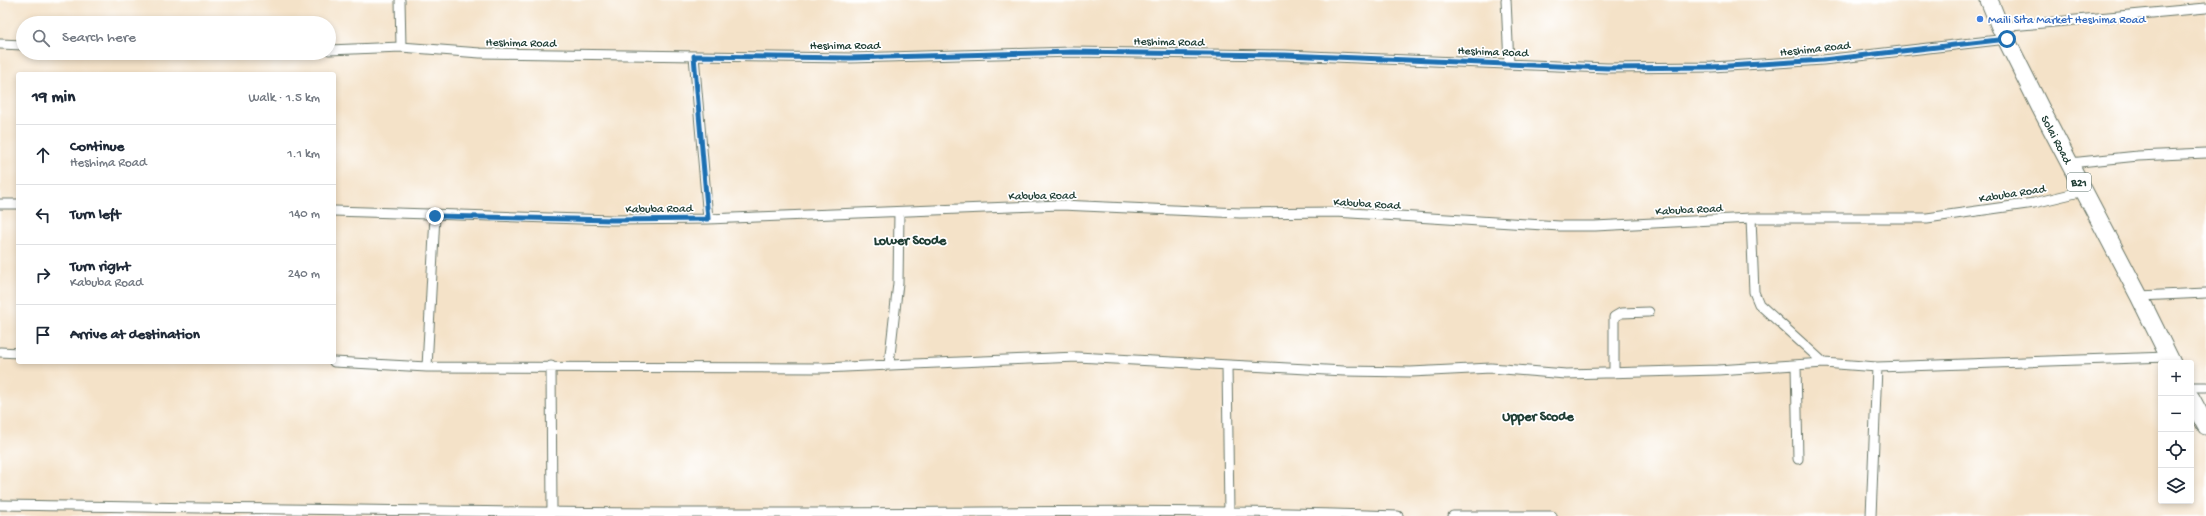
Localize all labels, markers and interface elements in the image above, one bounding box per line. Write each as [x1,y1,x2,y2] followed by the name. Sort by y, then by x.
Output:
[1975,14,1985,24] marker: Maili Sita Market Heshima Road
[1988,14,2146,28] place label: Maili Sita Market Heshima Road
[16,16,336,60] search box
[30,27,52,49] icon: search
[62,29,136,47] text: Search here
[1998,30,2016,48] route start
[1133,35,1205,51] street label: Heshima Road
[485,36,557,52] street label: Heshima Road
[1779,39,1852,61] street label: Heshima Road
[810,40,881,54] street label: Heshima Road
[1457,45,1529,61] street label: Heshima Road
[32,88,75,108] text: 19 min
[249,91,320,106] text: Walk · 1.5 km
[2037,114,2074,168] street label: Solai Road
[70,138,124,156] text: Continue
[32,144,54,166] icon: ahead
[287,147,320,162] text: 1.1 km
[70,156,147,171] text: Heshima Road
[2067,173,2091,191] road number: B21
[1978,183,2048,207] street label: Kabuba Road
[1008,189,1077,205] street label: Kabuba Road
[1333,196,1402,214] street label: Kabuba Road
[625,202,694,218] street label: Kabuba Road
[1655,202,1724,220] street label: Kabuba Road
[32,204,54,226] icon: left
[70,206,121,224] text: Turn left
[289,207,320,222] text: 140 m
[426,207,444,225] route end
[874,233,947,250] district label: Lower Scode
[70,258,130,276] text: Turn right
[32,264,54,286] icon: right
[288,267,320,282] text: 240 m
[70,276,143,291] text: Kabuba Road
[32,324,54,346] icon: arrive
[70,326,200,344] text: Arrive at destination
[2158,360,2194,504] map controls
[2158,360,2194,396] button: +
[2158,396,2194,432] button: −
[1502,409,1574,426] district label: Upper Scode
[2158,432,2194,468] button: locate
[2158,468,2194,504] button: layers

